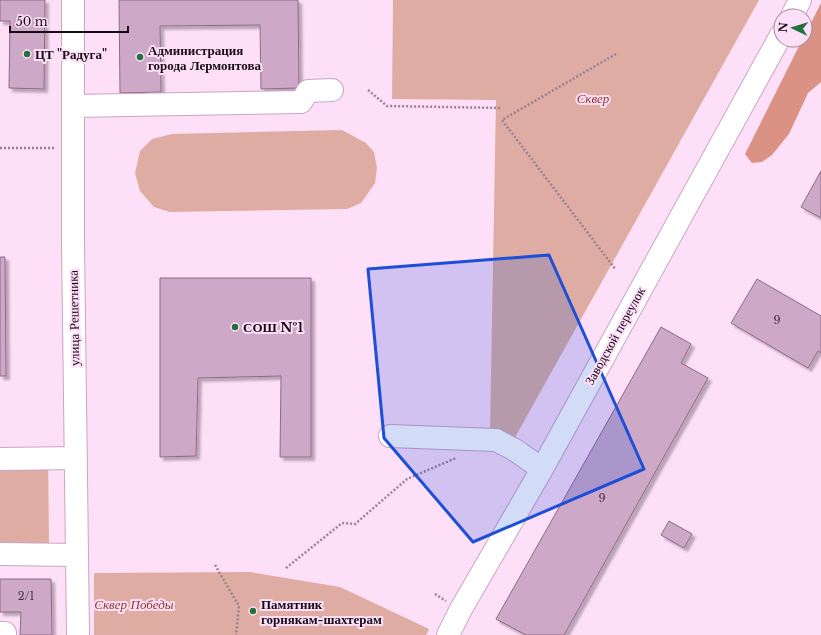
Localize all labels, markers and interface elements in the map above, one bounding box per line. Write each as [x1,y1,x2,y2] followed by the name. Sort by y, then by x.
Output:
[10,8,128,34] scale bar
[773,8,813,48] north arrow
[16,14,48,29] text: 50 m
[776,21,790,33] text: N
[148,42,261,74] place label: Администрация города Лермонтова
[35,46,107,63] place label: ЦТ "Радуга"
[22,49,32,59] marker: ЦТ "Радуга"
[135,52,145,62] marker: Администрация города Лермонтова
[577,90,610,107] park label: Сквер
[65,270,83,366] street label: улица Решетника
[581,283,649,388] street label: Заводской переулок
[773,313,781,327] house number: 9
[243,319,303,336] place label: СОШ №1
[230,322,240,332] marker: СОШ №1
[598,491,606,505] house number: 9
[18,589,34,603] house number: 2/1
[94,596,174,613] park label: Сквер Победы
[261,596,382,628] place label: Памятник горнякам-шахтерам
[248,606,258,616] marker: Памятник горнякам-шахтерам

